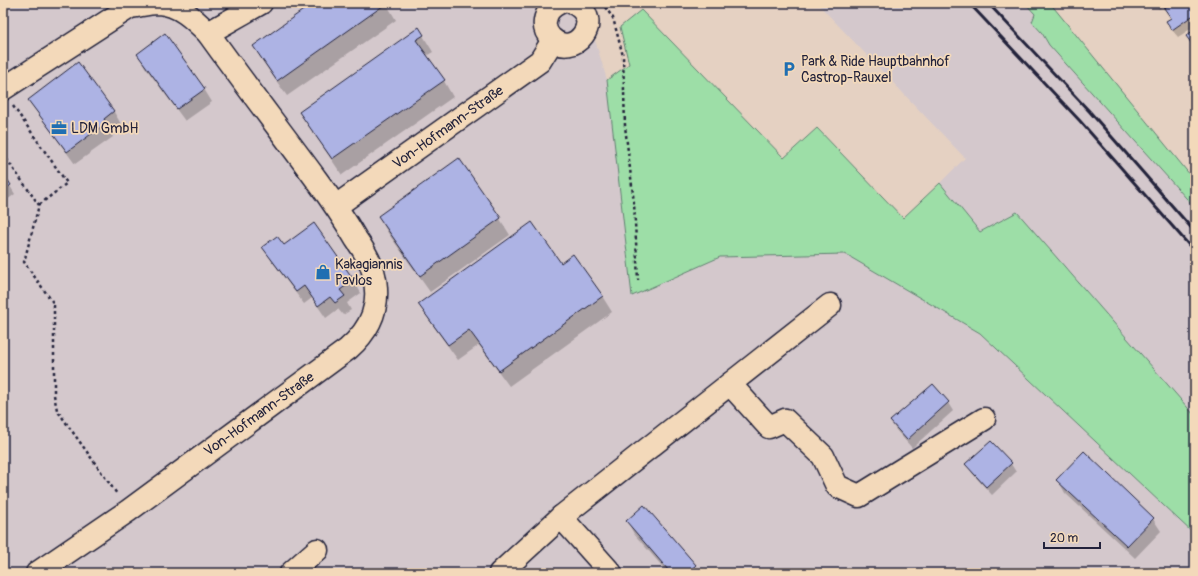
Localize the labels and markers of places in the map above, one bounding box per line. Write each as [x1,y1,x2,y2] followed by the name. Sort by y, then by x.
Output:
[801,53,950,86] place label: Park & Ride Hauptbahnhof Castrop-Rauxel
[780,60,798,78] parking icon: Park & Ride Hauptbahnhof Castrop-Rauxel
[50,119,68,137] office icon: LDM GmbH
[71,120,138,137] place label: LDM GmbH
[335,256,403,289] place label: Kakagiannis Pavlos
[314,263,332,281] shop icon: Kakagiannis Pavlos

